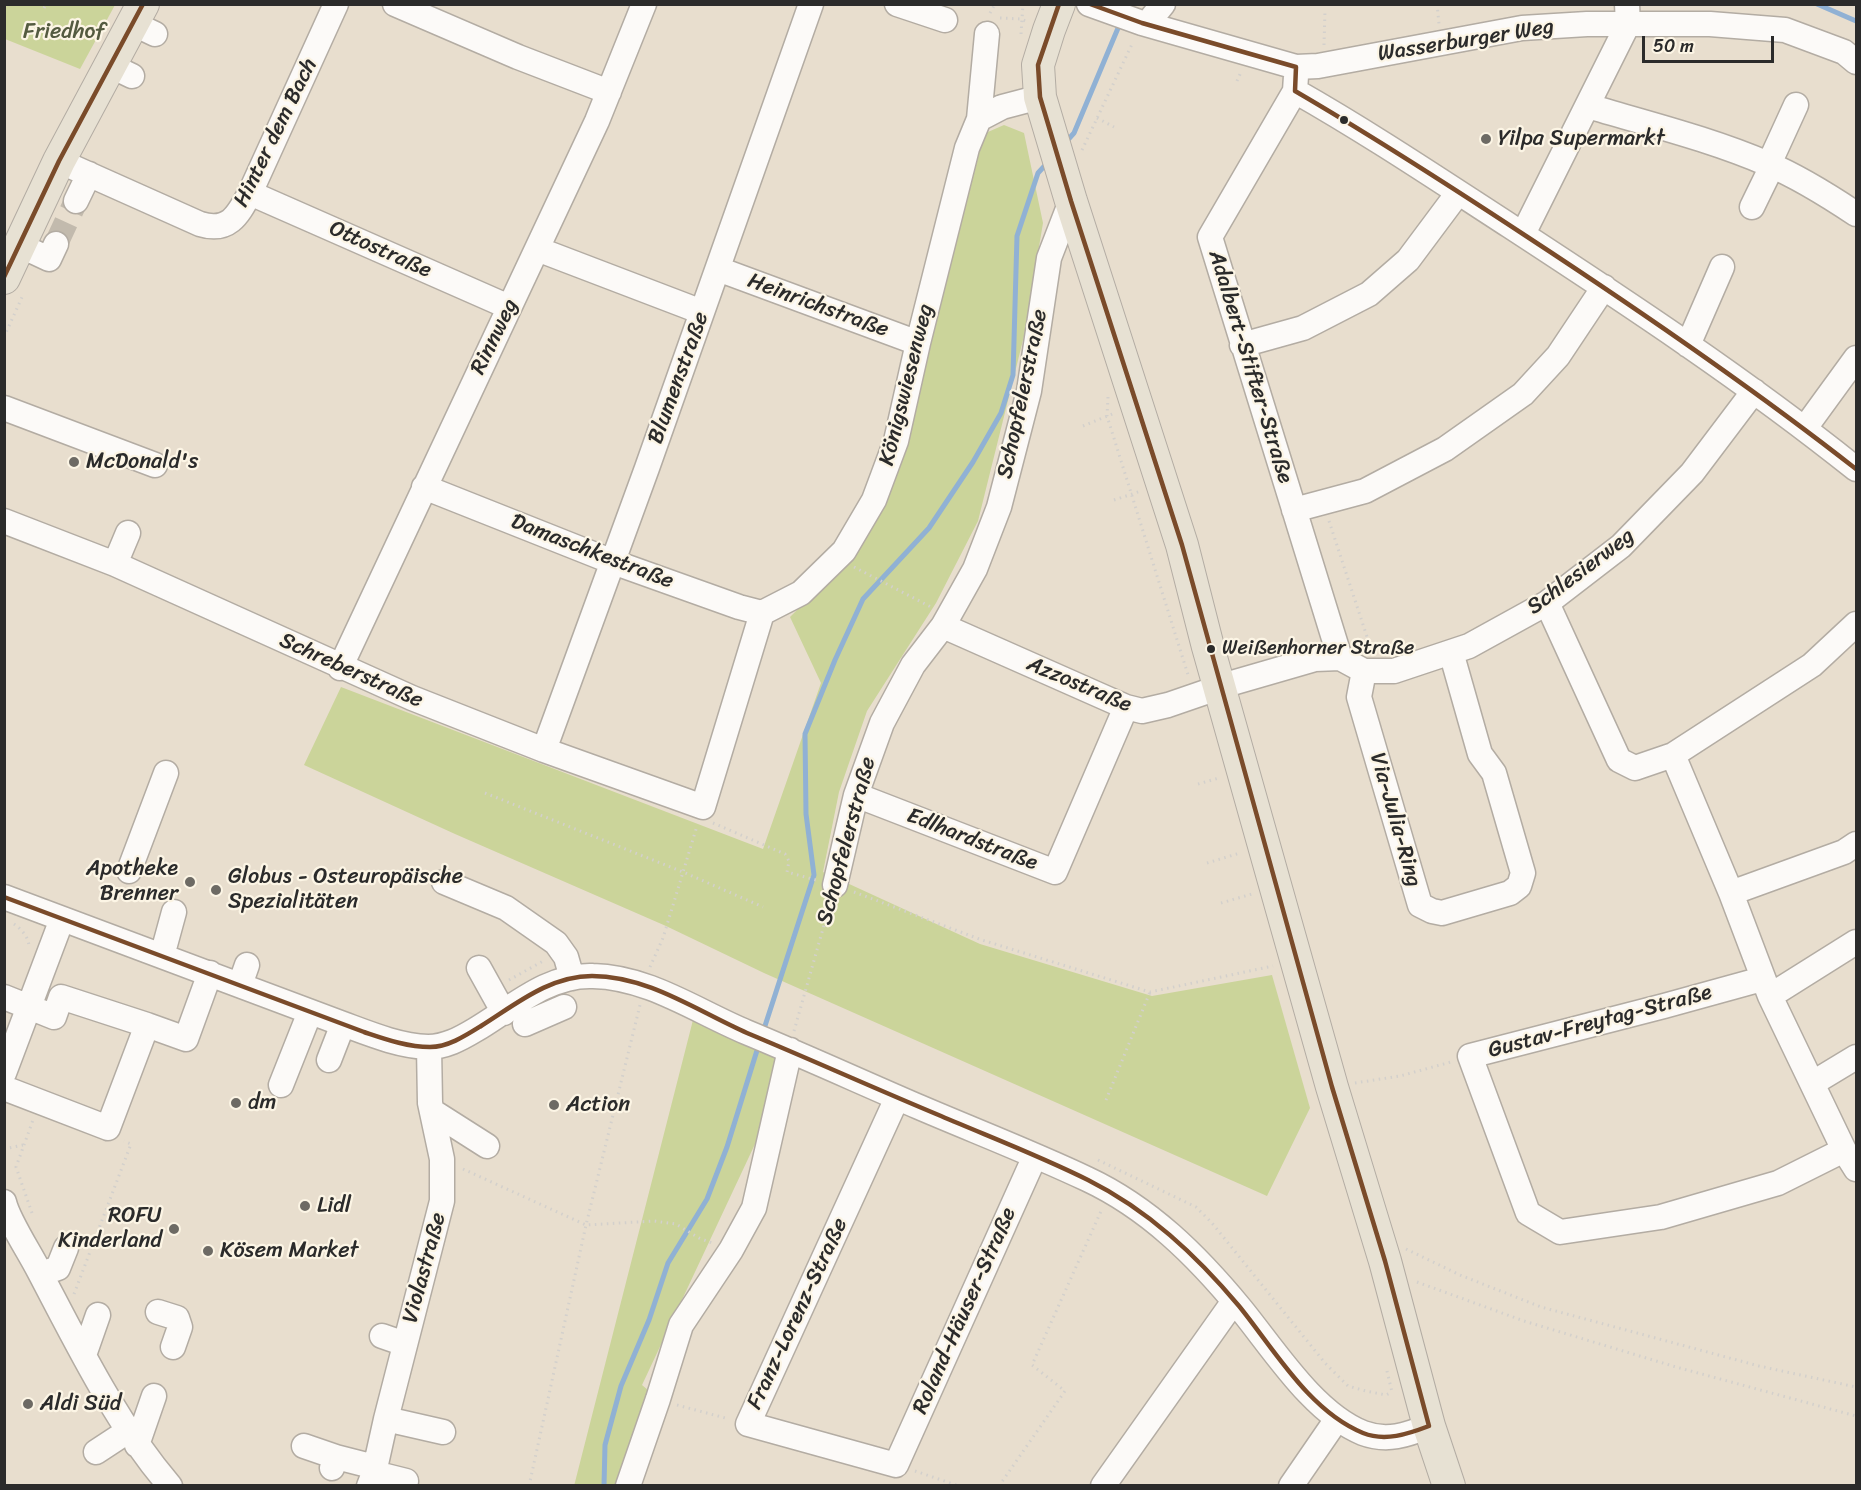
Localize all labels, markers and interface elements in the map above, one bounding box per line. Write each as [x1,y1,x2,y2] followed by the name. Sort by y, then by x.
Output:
[1376,14,1556,68] street label: Wasserburger Weg
[23,19,105,45] park label: Friedhof
[1645,24,1777,62] scale bar
[1653,30,1694,62] text: 50 m
[229,54,323,212] street label: Hinter dem Bach
[1338,114,1350,126] unlabelled marker
[1498,126,1665,152] place label: Yilpa Supermarkt
[1479,132,1493,146] marker: Yilpa Supermarkt
[325,216,435,284] street label: Ottostraße
[1202,247,1298,487] street label: Adalbert-Stifter-Straße
[744,268,892,344] street label: Heinrichstraße
[465,295,525,379] street label: Rinnweg
[874,302,940,468] street label: Königswiesenweg
[992,307,1054,481] street label: Schopfelerstraße
[643,308,715,448] street label: Blumenstraße
[86,449,198,475] place label: McDonald's
[67,455,81,469] marker: McDonald's
[507,509,677,595] street label: Damaschkestraße
[1522,523,1640,621] street label: Schlesierweg
[275,628,427,714] street label: Schreberstraße
[1222,637,1414,661] place label: Weißenhorner Straße
[1205,643,1217,655] marker: Weißenhorner Straße
[1023,651,1135,719] street label: Azzostraße
[1363,750,1427,890] street label: Via-Julia-Ring
[812,754,882,928] street label: Schopfelerstraße
[903,803,1041,877] street label: Edlhardstraße
[86,856,178,908] place label: Apotheke Brenner
[228,864,463,915] place label: Globus - Osteuropäische Spezialitäten
[183,875,197,889] marker: Apotheke Brenner
[209,883,223,897] marker: Globus - Osteuropäische Spezialitäten
[1485,979,1715,1065] street label: Gustav-Freytag-Straße
[248,1090,276,1116] place label: dm
[566,1092,630,1118] place label: Action
[229,1096,243,1110] marker: dm
[547,1098,561,1112] marker: Action
[317,1193,351,1219] place label: Lidl
[298,1199,312,1213] marker: Lidl
[58,1203,162,1254] place label: ROFU Kinderland
[908,1204,1022,1418] street label: Roland-Häuser-Straße
[398,1210,452,1326] street label: Violastraße
[742,1214,854,1414] street label: Franz-Lorenz-Straße
[167,1222,181,1236] marker: ROFU Kinderland
[220,1238,358,1264] place label: Kösem Market
[201,1244,215,1258] marker: Kösem Market
[40,1391,121,1417] place label: Aldi Süd
[21,1397,35,1411] marker: Aldi Süd

